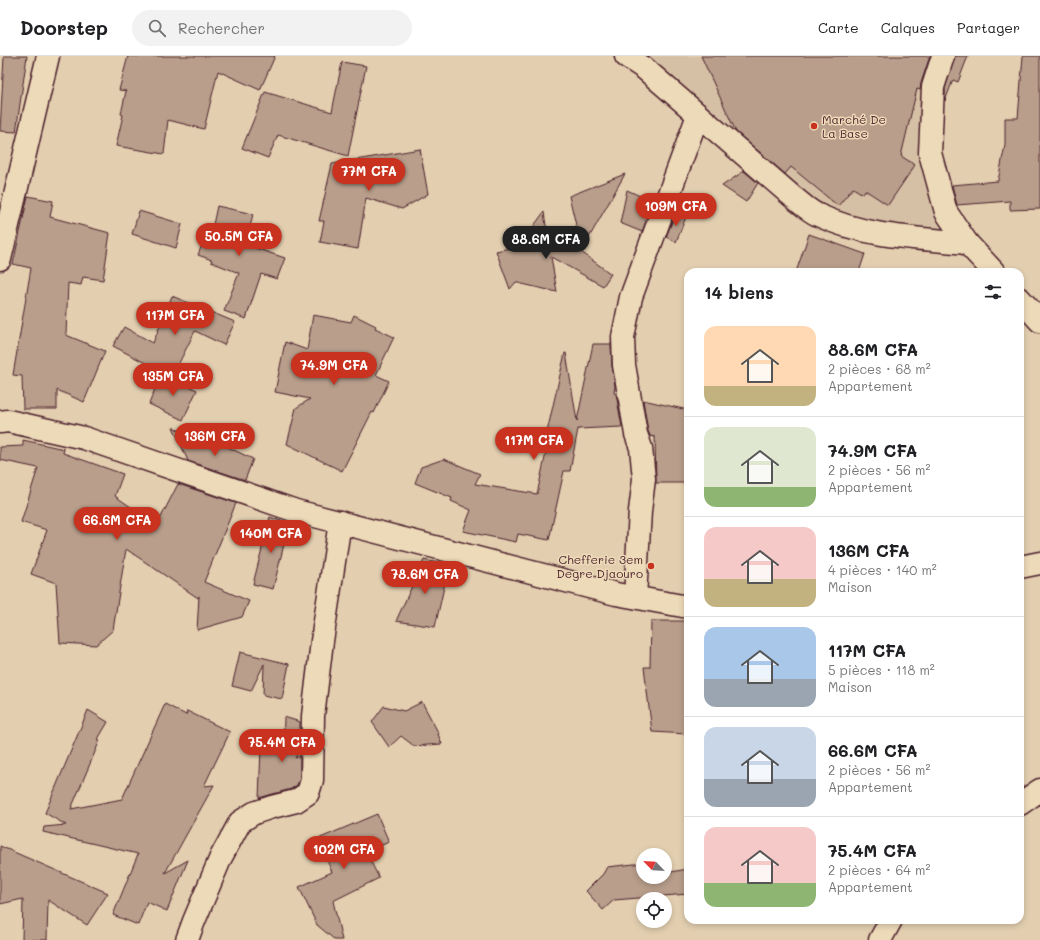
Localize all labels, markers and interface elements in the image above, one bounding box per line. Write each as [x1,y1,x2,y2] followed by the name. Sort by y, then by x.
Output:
[132,10,412,46] search box
[20,15,108,40] text: Doorstep
[146,17,168,39] icon: search
[178,18,265,38] text: Rechercher
[818,18,859,37] text: Carte
[881,18,935,37] text: Calques
[957,18,1020,37] text: Partager
[822,111,886,141] place label: Marché De La Base
[809,121,819,131] marker: Marché De La Base
[332,158,406,192] pin: 77M CFA
[341,162,397,179] text: 77M CFA
[635,193,717,227] pin: 109M CFA
[645,197,707,214] text: 109M CFA
[193,223,285,257] pin: 50.5M CFA
[500,226,592,260] pin: 88.6M CFA
[205,227,273,244] text: 50.5M CFA
[512,230,580,247] text: 88.6M CFA
[704,281,773,303] text: 14 biens
[982,281,1004,303] icon: filters
[134,302,216,336] pin: 117M CFA
[145,306,205,323] text: 117M CFA
[828,338,918,360] text: 88.6M CFA
[736,342,784,390] icon: home
[288,352,380,386] pin: 74.9M CFA
[300,356,368,373] text: 74.9M CFA
[828,360,931,377] text: 2 pièces · 68 m²
[132,363,214,397] pin: 135M CFA
[142,367,204,384] text: 135M CFA
[828,377,913,394] text: Appartement
[174,423,256,457] pin: 136M CFA
[184,427,246,444] text: 136M CFA
[493,427,575,461] pin: 117M CFA
[504,431,564,448] text: 117M CFA
[828,439,917,461] text: 74.9M CFA
[736,443,784,491] icon: home
[828,461,930,478] text: 2 pièces · 56 m²
[828,478,913,495] text: Appartement
[71,507,163,541] pin: 66.6M CFA
[83,511,151,528] text: 66.6M CFA
[230,520,312,554] pin: 140M CFA
[239,524,303,541] text: 140M CFA
[828,539,910,561] text: 136M CFA
[736,543,784,591] icon: home
[557,551,643,581] place label: Chefferie 3em Degre Djaouro
[379,561,471,595] pin: 78.6M CFA
[646,561,656,571] marker: Chefferie 3em Degre Djaouro
[828,561,937,578] text: 4 pièces · 140 m²
[391,565,459,582] text: 78.6M CFA
[828,578,872,595] text: Maison
[828,639,906,661] text: 117M CFA
[736,643,784,691] icon: home
[828,661,935,678] text: 5 pièces · 118 m²
[828,678,872,695] text: Maison
[236,729,328,763] pin: 75.4M CFA
[248,733,316,750] text: 75.4M CFA
[828,739,918,761] text: 66.6M CFA
[736,743,784,791] icon: home
[828,761,930,778] text: 2 pièces · 56 m²
[828,778,913,795] text: Appartement
[303,836,385,870] pin: 102M CFA
[828,839,917,861] text: 75.4M CFA
[313,840,375,857] text: 102M CFA
[736,843,784,891] icon: home
[636,848,672,884] north arrow
[636,848,672,928] map controls
[828,861,930,878] text: 2 pièces · 64 m²
[828,878,913,895] text: Appartement
[636,892,672,928] button: locate

